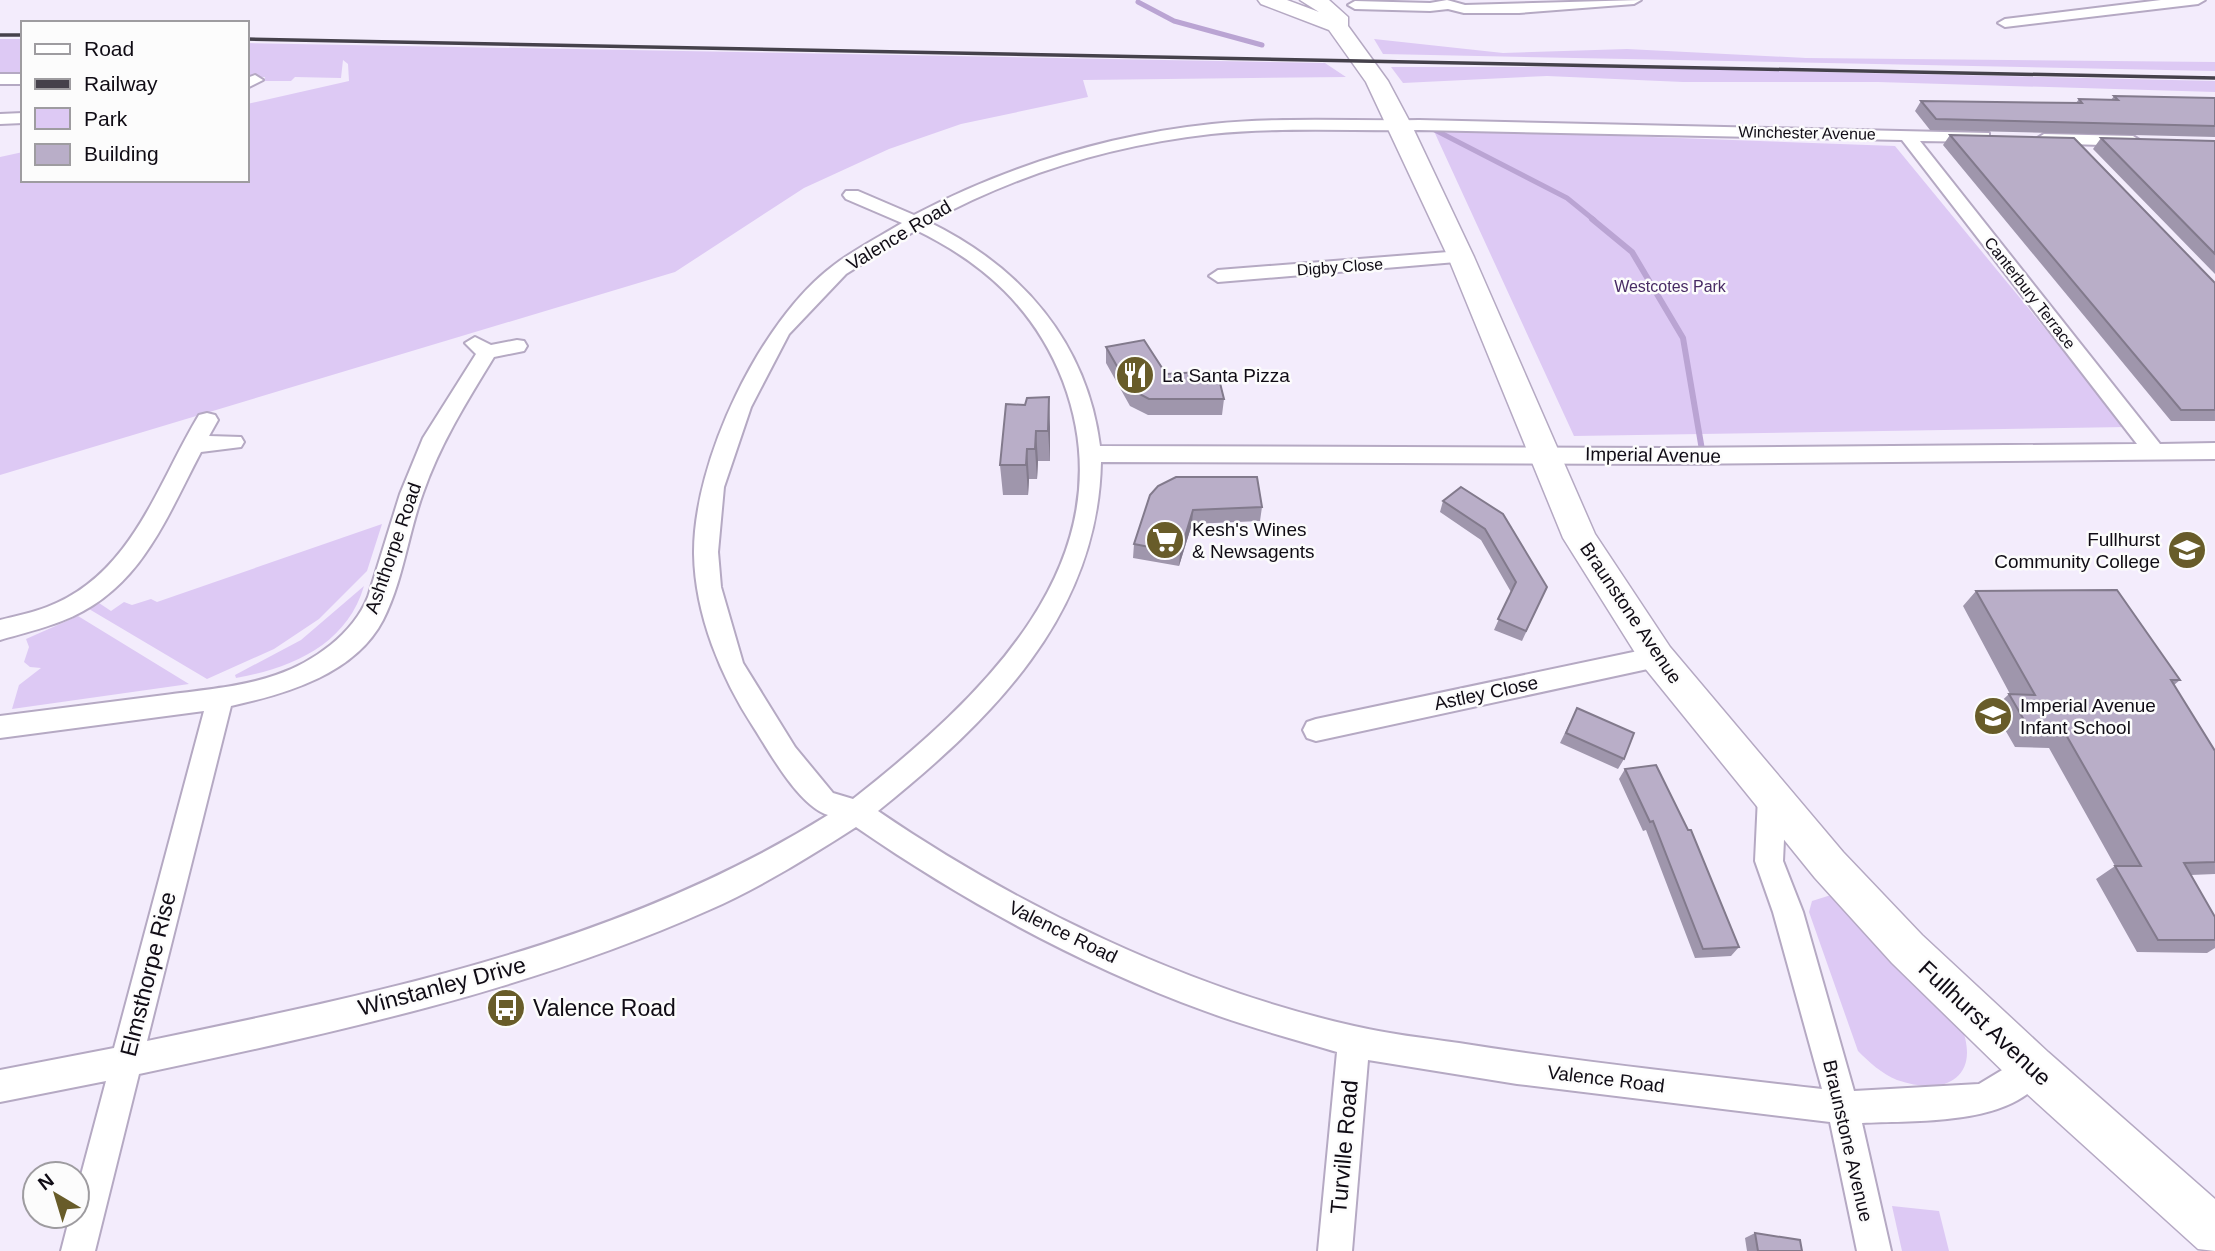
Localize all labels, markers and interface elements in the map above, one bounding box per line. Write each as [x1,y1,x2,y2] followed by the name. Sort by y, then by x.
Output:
[21,21,248,182] legend
[84,37,134,60] text: Road
[84,72,158,95] text: Railway
[84,107,128,130] text: Park
[1738,123,1876,143] street label: Winchester Avenue
[84,142,159,165] text: Building
[843,196,955,274] street label: Valence Road
[1981,234,2079,352] street label: Canterbury Terrace
[1296,256,1384,278] street label: Digby Close
[1614,278,1727,295] park label: Westcotes Park
[1114,354,1156,396] restaurant icon: La Santa Pizza
[1162,365,1290,386] place label: La Santa Pizza
[1585,443,1721,467] street label: Imperial Avenue
[361,480,425,616] street label: Ashthorpe Road
[1144,519,1186,561] supermarket icon: Kesh's Wines & Newsagents
[1192,519,1315,562] place label: Kesh's Wines & Newsagents
[1994,529,2161,572] place label: Fullhurst Community College
[2166,529,2208,571] school or university icon: Fullhurst Community College
[1576,539,1686,687] street label: Braunstone Avenue
[1432,672,1540,714] street label: Astley Close
[1972,695,2014,737] school or university icon: Imperial Avenue Infant School
[2020,695,2156,738] place label: Imperial Avenue Infant School
[115,889,181,1059] street label: Elmsthorpe Rise
[1005,897,1121,967] street label: Valence Road
[355,951,529,1021] street label: Winstanley Drive
[1914,955,2056,1091] street label: Fullhurst Avenue
[485,987,527,1029] bus stop icon: Valence Road
[533,995,676,1021] place label: Valence Road
[1819,1058,1877,1224] street label: Braunstone Avenue
[1546,1061,1666,1097] street label: Valence Road
[1325,1079,1363,1215] street label: Turville Road
[21,1160,91,1230] north arrow
[34,1169,58,1194] text: N

